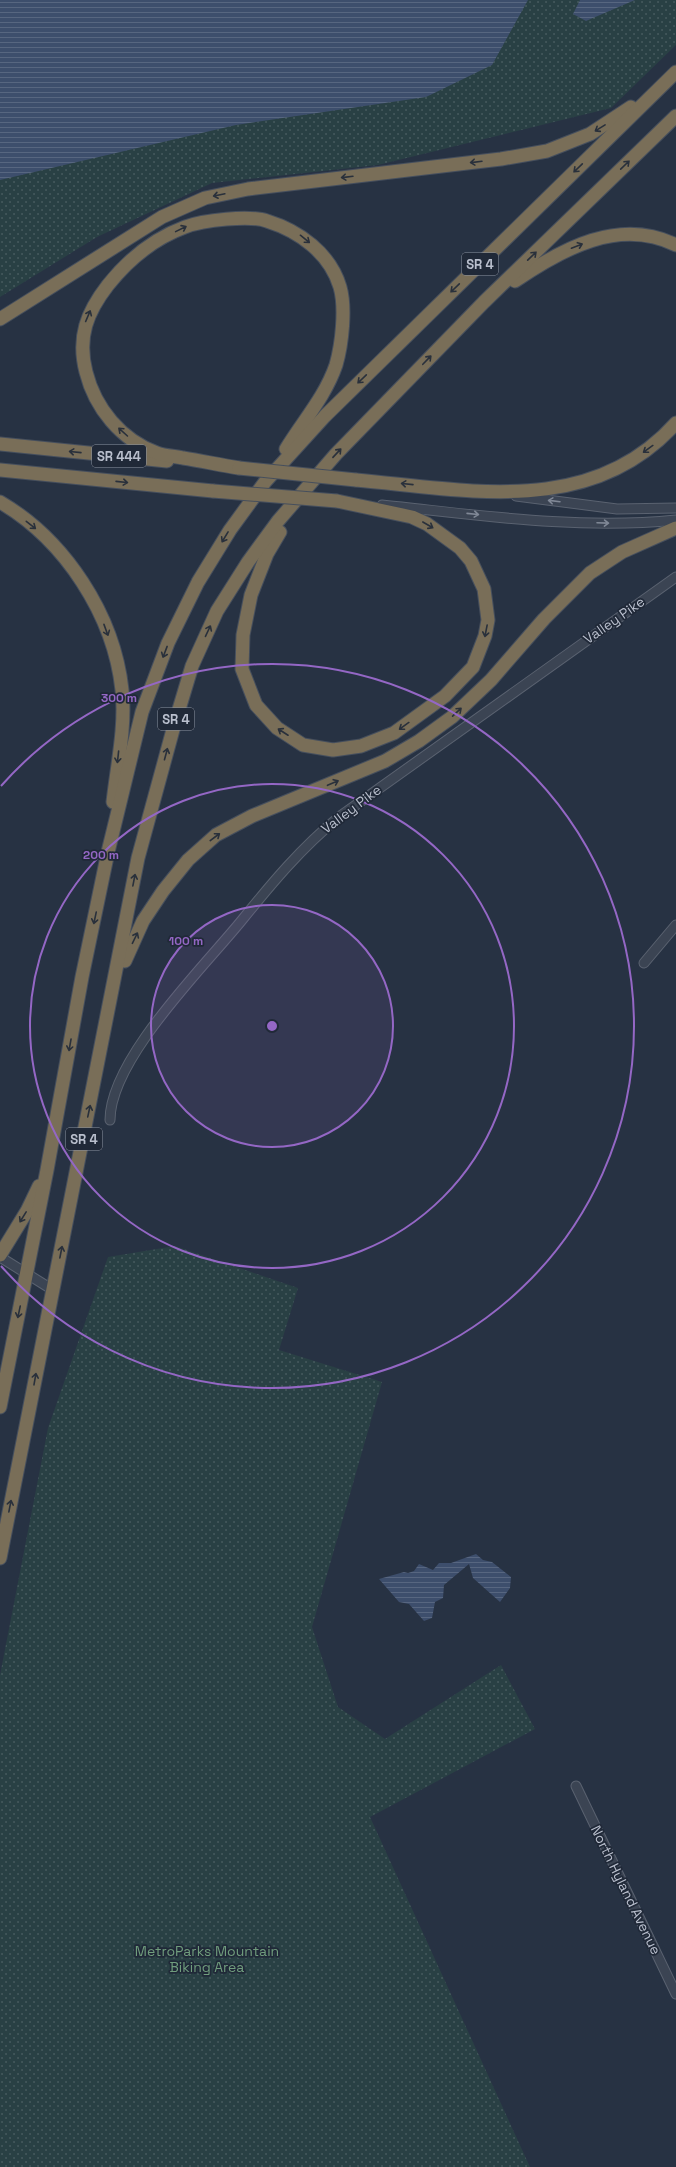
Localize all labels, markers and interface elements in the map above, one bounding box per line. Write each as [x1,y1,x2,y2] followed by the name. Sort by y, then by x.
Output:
[595,123,606,132] one-way arrow
[470,158,483,166] one-way arrow
[620,160,630,170] one-way arrow
[573,163,583,173] one-way arrow
[341,173,354,181] one-way arrow
[213,192,226,200] one-way arrow
[175,225,187,232] one-way arrow
[299,235,310,244] one-way arrow
[570,241,582,249] one-way arrow
[527,251,537,261] one-way arrow
[462,253,498,275] road number: SR 4
[450,283,460,293] one-way arrow
[85,311,93,323] one-way arrow
[423,355,432,365] one-way arrow
[357,374,367,384] one-way arrow
[118,428,128,437] one-way arrow
[92,445,146,467] road number: SR 444
[642,445,653,453] one-way arrow
[68,448,81,455] one-way arrow
[332,449,341,459] one-way arrow
[115,478,128,486] one-way arrow
[401,481,414,488] one-way arrow
[547,497,560,505] one-way arrow
[466,511,479,518] one-way arrow
[596,519,609,527] one-way arrow
[26,521,37,530] one-way arrow
[422,521,434,529] one-way arrow
[221,531,229,542] one-way arrow
[580,592,648,648] street label: Valley Pike
[103,623,110,636] one-way arrow
[481,624,489,637] one-way arrow
[205,625,212,637] one-way arrow
[160,646,168,658] one-way arrow
[101,690,137,706] text: 300 m
[158,708,194,730] road number: SR 4
[452,708,462,717] one-way arrow
[398,722,409,730] one-way arrow
[278,728,289,736] one-way arrow
[163,747,170,760] one-way arrow
[114,750,122,763] one-way arrow
[326,778,338,786] one-way arrow
[317,780,385,838] street label: Valley Pike
[209,833,220,841] one-way arrow
[83,847,119,863] text: 200 m
[131,874,139,887] one-way arrow
[90,911,98,924] one-way arrow
[132,932,139,944] one-way arrow
[169,933,203,949] text: 100 m
[265,1019,279,1033] centre of rings
[66,1038,74,1051] one-way arrow
[86,1105,94,1118] one-way arrow
[66,1128,102,1150] road number: SR 4
[19,1211,27,1223] one-way arrow
[57,1246,65,1259] one-way arrow
[14,1305,22,1318] one-way arrow
[31,1373,39,1386] one-way arrow
[6,1500,14,1513] one-way arrow
[587,1822,665,1958] street label: North Hyland Avenue
[135,1942,279,1976] park label: MetroParks Mountain Biking Area

